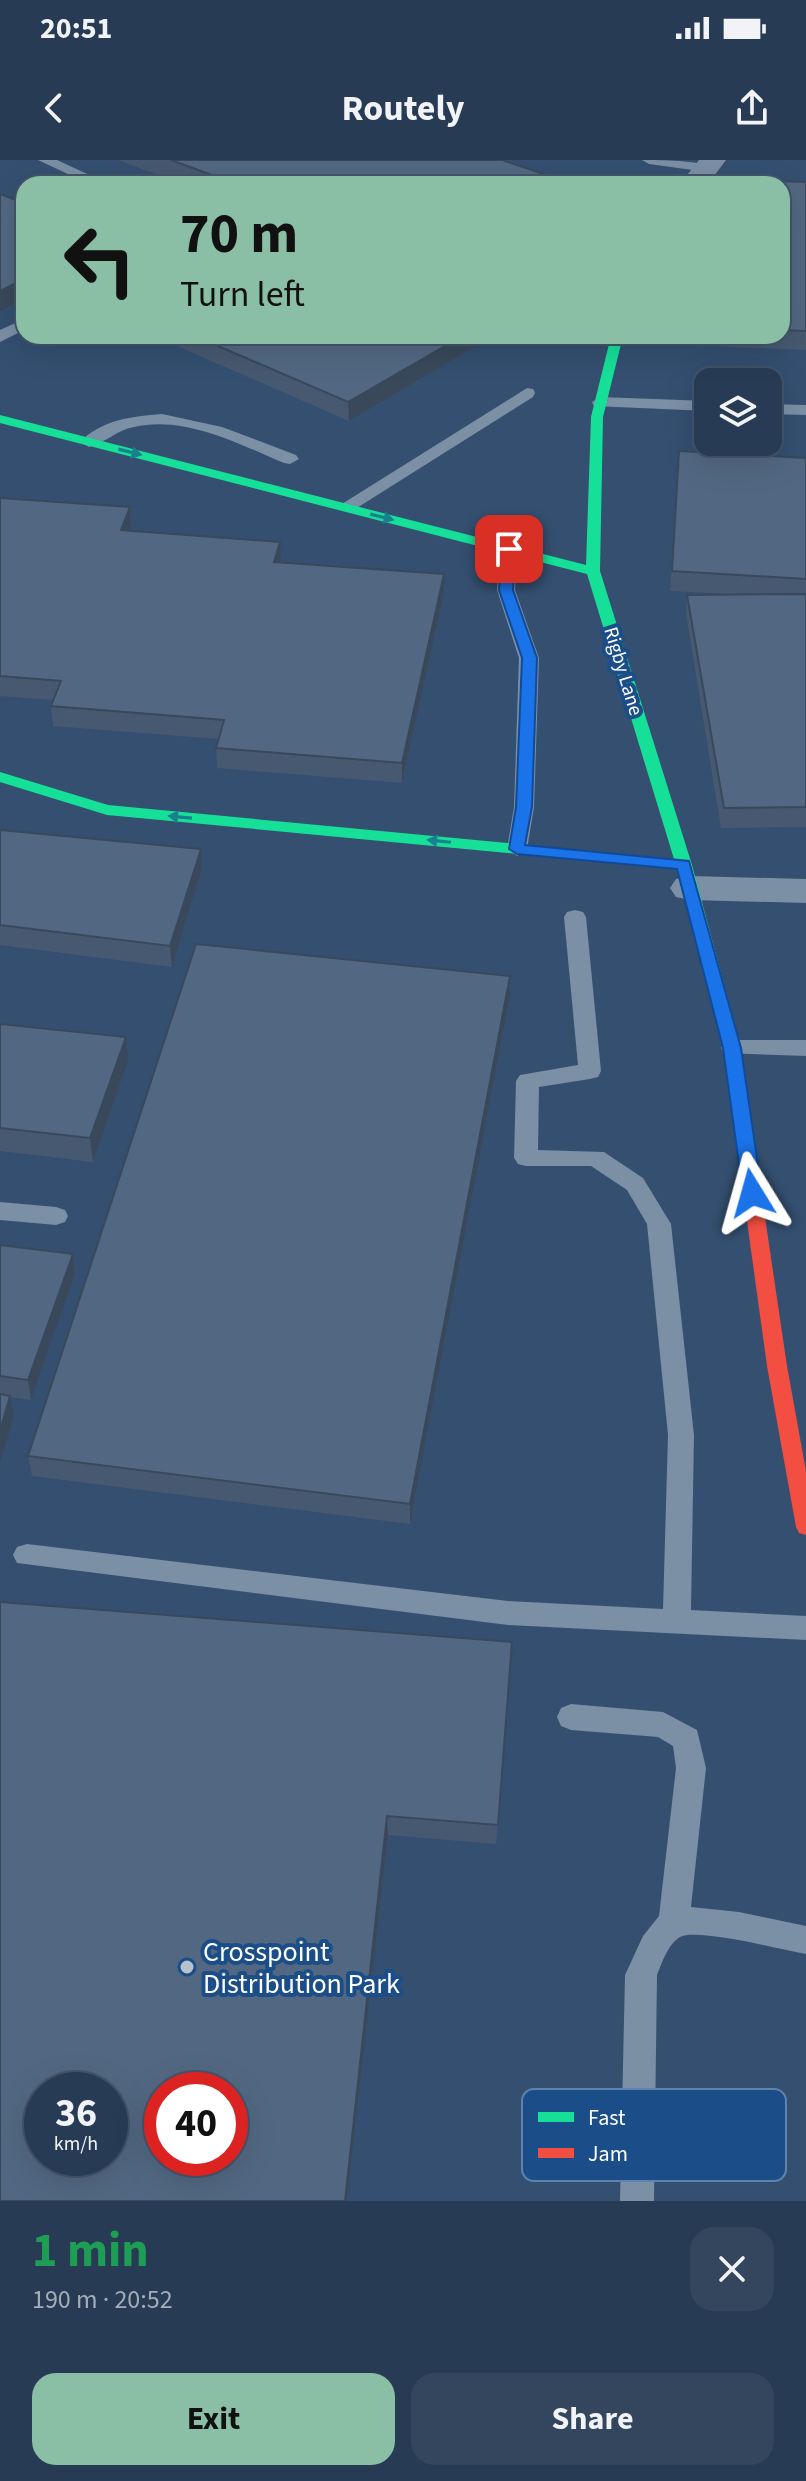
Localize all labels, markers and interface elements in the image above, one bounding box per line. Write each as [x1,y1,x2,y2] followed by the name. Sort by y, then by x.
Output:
[40,7,112,50] text: 20:51
[342,83,464,134] text: Routely
[32,86,76,130] icon: back
[730,86,774,130] icon: share
[180,195,298,274] text: 70 m
[48,208,152,312] icon: left
[180,269,305,320] text: Turn left
[694,368,782,456] map controls
[694,368,782,456] button: layers
[117,447,142,459] one-way arrow
[369,511,394,523] one-way arrow
[475,515,543,583] pin
[487,527,531,571] icon: arrive
[596,624,650,719] street label: Rigby Lane
[167,810,192,823] one-way arrow
[426,835,451,848] one-way arrow
[710,1151,794,1235] position arrow
[203,1932,400,2004] place label: Crosspoint Distribution Park
[178,1958,196,1976] marker: Crosspoint Distribution Park
[144,2072,248,2176] speed limit sign: 40
[55,2085,97,2142] text: 36
[522,2089,786,2181] legend
[588,2102,626,2134] text: Fast
[54,2130,98,2158] text: km/h
[588,2138,628,2170] text: Jam
[32,2217,149,2285] text: 1 min
[690,2227,774,2311] button: close
[32,2281,173,2318] text: 190 m · 20:52
[32,2373,395,2465] button: Exit
[411,2373,774,2465] button: Share

